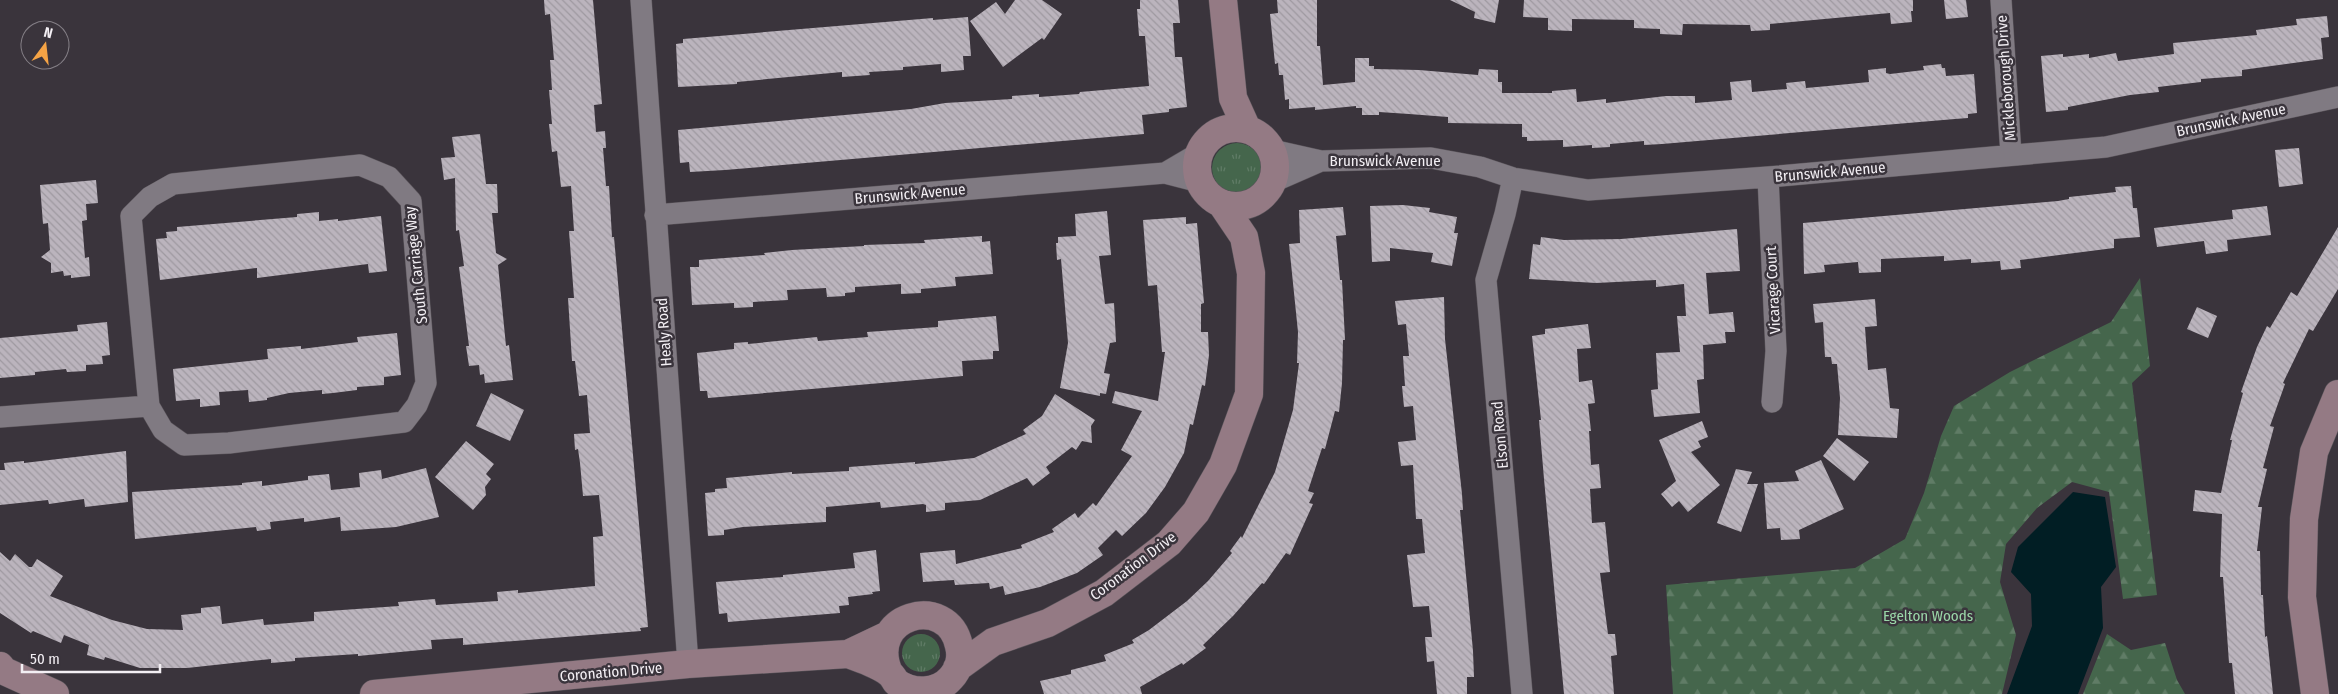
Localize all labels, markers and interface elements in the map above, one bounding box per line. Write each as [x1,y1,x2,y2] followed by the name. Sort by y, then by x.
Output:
[1993,15,2019,141] street label: Mickleborough Drive
[20,20,70,70] north arrow
[42,24,54,42] text: N
[2175,100,2287,140] street label: Brunswick Avenue
[1329,152,1441,170] street label: Brunswick Avenue
[1774,158,1886,186] street label: Brunswick Avenue
[854,180,966,208] street label: Brunswick Avenue
[401,205,431,325] street label: South Carriage Way
[1762,246,1784,334] street label: Vicarage Court
[653,297,675,367] street label: Healy Road
[1488,400,1512,470] street label: Elson Road
[1086,528,1180,604] street label: Coronation Drive
[1883,607,1973,625] park label: Egelton Woods
[22,642,160,674] scale bar
[30,650,60,668] text: 50 m
[559,659,663,685] street label: Coronation Drive

